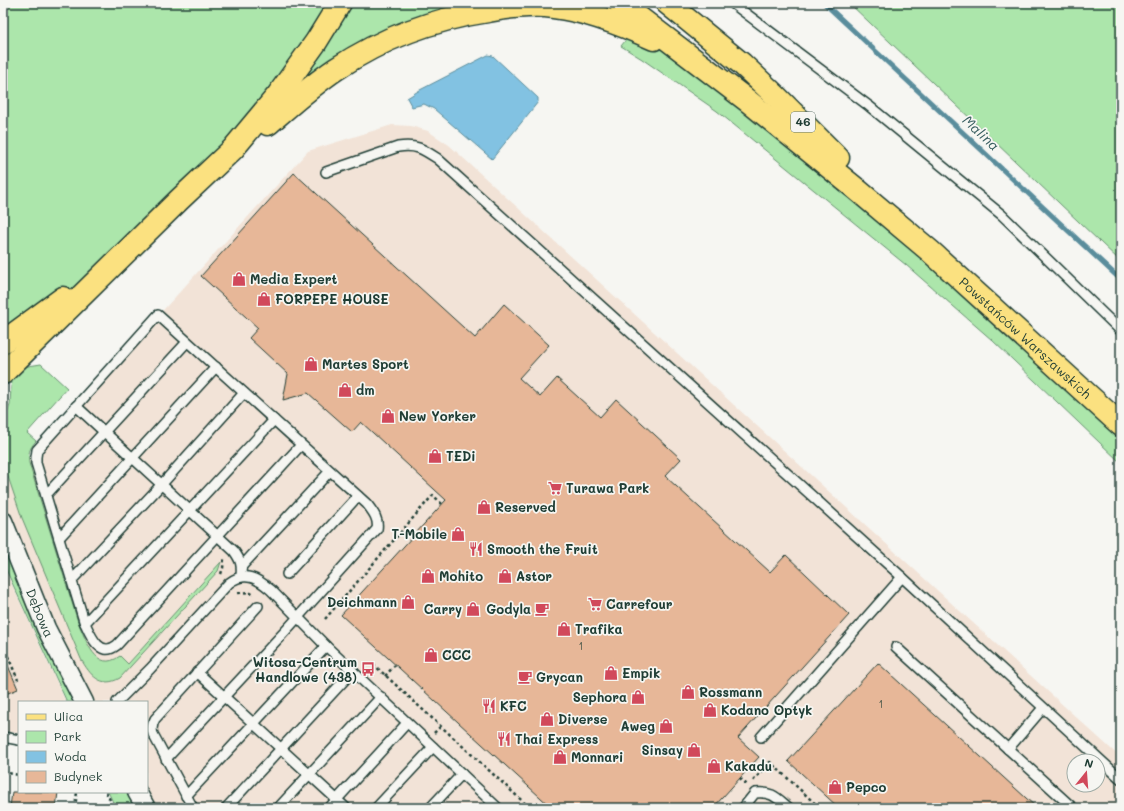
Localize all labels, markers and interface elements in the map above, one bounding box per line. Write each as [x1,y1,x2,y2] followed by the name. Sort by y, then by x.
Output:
[959,111,1004,155] water label: Malina
[791,112,815,132] road number: 46
[250,270,337,287] place label: Media Expert
[231,271,247,287] shop icon: Media Expert
[956,273,1095,402] street label: Powstańców Warszawskich
[275,290,389,307] place label: FORPEPE HOUSE
[256,291,272,307] shop icon: FORPEPE HOUSE
[322,355,409,372] place label: Martes Sport
[303,356,319,372] shop icon: Martes Sport
[356,381,375,398] place label: dm
[337,382,353,398] shop icon: dm
[399,407,476,424] place label: New Yorker
[380,408,396,424] shop icon: New Yorker
[446,447,476,464] place label: TEDi
[427,448,443,464] shop icon: TEDi
[566,479,649,496] place label: Turawa Park
[547,480,563,496] supermarket icon: Turawa Park
[495,498,556,515] place label: Reserved
[476,499,492,515] shop icon: Reserved
[392,525,447,542] place label: T-Mobile
[450,526,466,542] shop icon: T-Mobile
[487,540,598,557] place label: Smooth the Fruit
[468,541,484,557] restaurant icon: Smooth the Fruit
[439,567,483,584] place label: Mohito
[516,567,552,584] place label: Astor
[420,568,436,584] shop icon: Mohito
[497,568,513,584] shop icon: Astor
[23,586,58,640] street label: Dębowa
[327,593,397,610] place label: Deichmann
[400,594,416,610] shop icon: Deichmann
[606,595,673,612] place label: Carrefour
[587,596,603,612] supermarket icon: Carrefour
[424,600,462,618] place label: Carry
[486,600,531,618] place label: Godyla
[465,601,481,617] shop icon: Carry
[534,601,550,617] cafe icon: Godyla
[575,620,622,637] place label: Trafika
[556,621,572,637] shop icon: Trafika
[579,638,583,653] house number: 1
[442,646,471,663] place label: CCC
[423,647,439,663] shop icon: CCC
[253,653,357,685] place label: Witosa-Centrum Handlowe (438)
[360,661,376,677] bus stop icon: Witosa-Centrum Handlowe (438)
[622,664,660,681] place label: Empik
[603,665,619,681] shop icon: Empik
[536,668,583,686] place label: Grycan
[517,669,533,685] cafe icon: Grycan
[699,683,762,700] place label: Rossmann
[680,684,696,700] shop icon: Rossmann
[573,688,627,705] place label: Sephora
[630,689,646,705] shop icon: Sephora
[879,696,883,711] house number: 1
[500,697,527,714] place label: KFC
[481,698,497,714] restaurant icon: KFC
[18,701,148,793] legend
[721,701,812,719] place label: Kodano Optyk
[702,702,718,718] shop icon: Kodano Optyk
[54,708,83,724] text: Ulica
[558,710,608,727] place label: Diverse
[539,711,555,727] shop icon: Diverse
[620,717,655,734] place label: Aweg
[658,718,674,734] shop icon: Aweg
[54,728,81,744] text: Park
[515,730,598,747] place label: Thai Express
[496,731,512,747] restaurant icon: Thai Express
[641,741,683,759] place label: Sinsay
[686,742,702,758] shop icon: Sinsay
[54,748,87,764] text: Woda
[571,748,623,765] place label: Monnari
[552,749,568,765] shop icon: Monnari
[1066,753,1106,793] north arrow
[1083,755,1095,771] text: N
[725,757,772,774] place label: Kakadu
[706,758,722,774] shop icon: Kakadu
[54,768,102,784] text: Budynek
[846,778,887,795] place label: Pepco
[827,779,843,795] shop icon: Pepco

